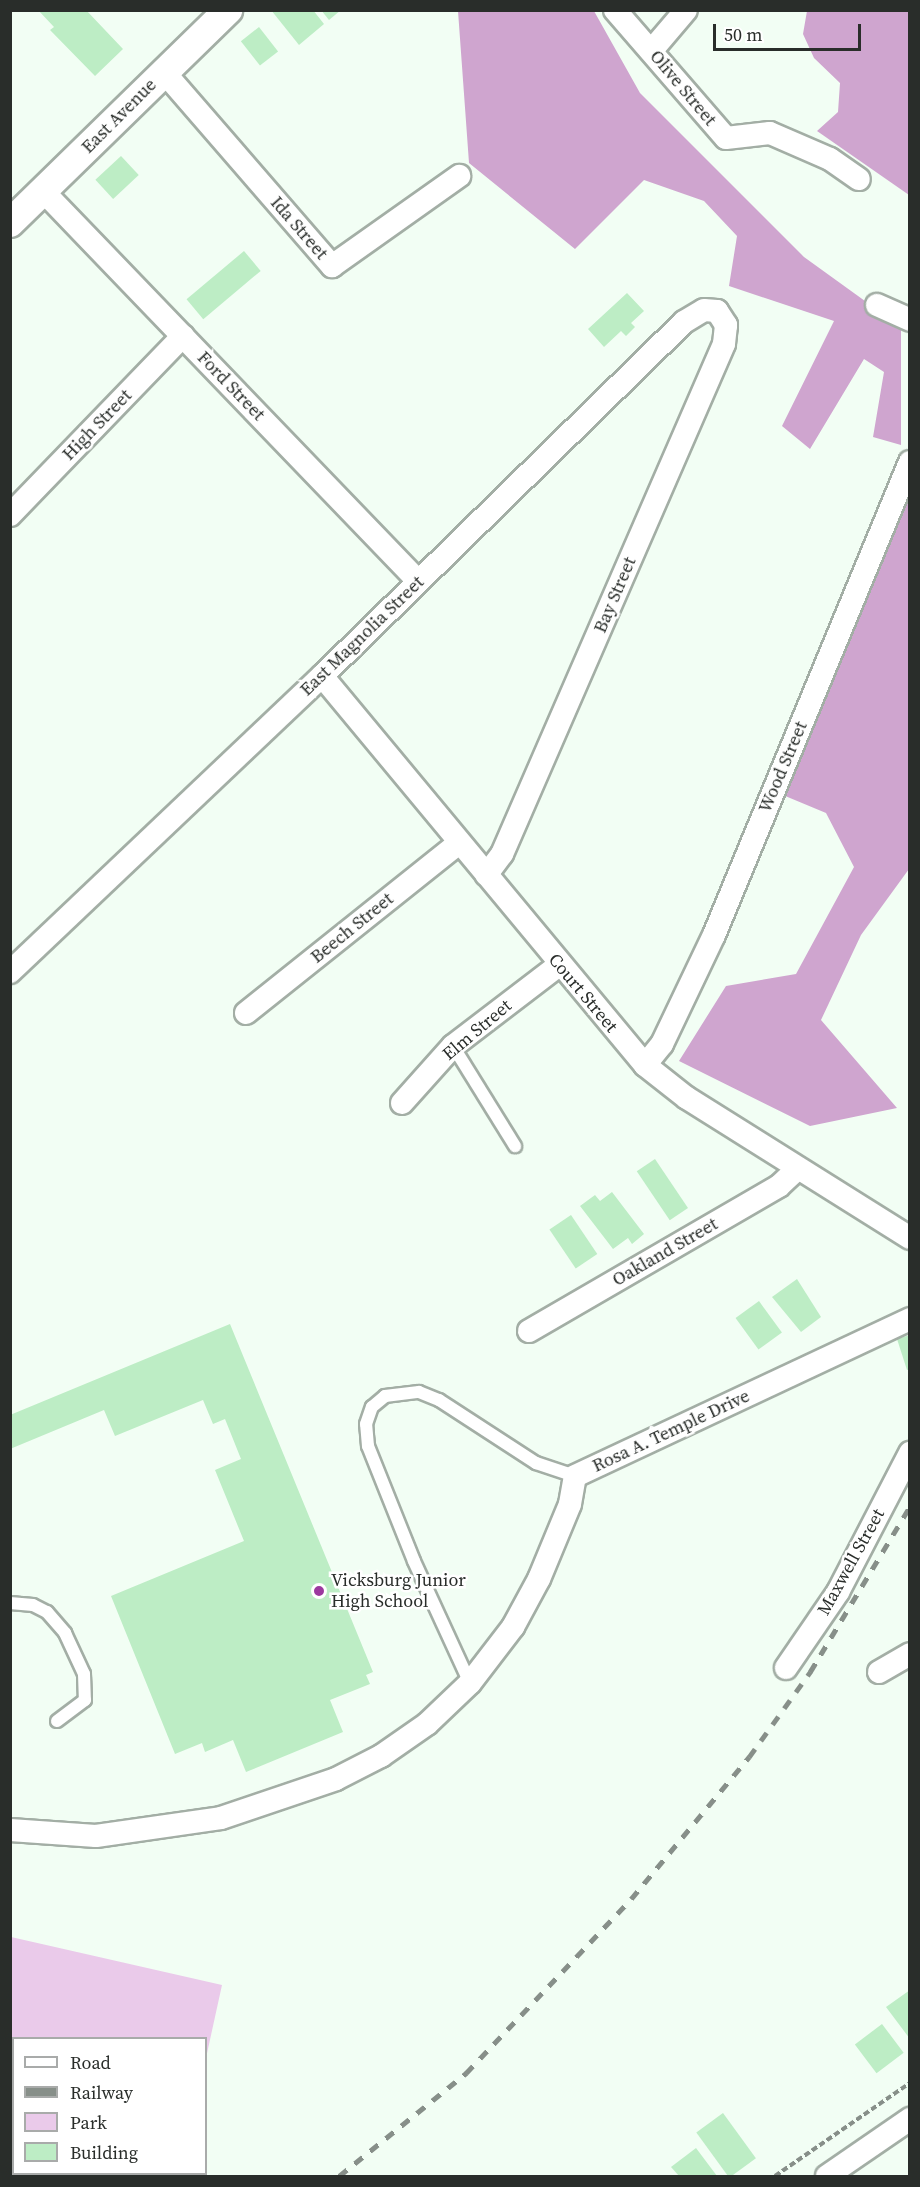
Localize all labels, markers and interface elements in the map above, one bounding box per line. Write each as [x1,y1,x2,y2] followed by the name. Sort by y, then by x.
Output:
[716,12,864,50] scale bar
[724,22,762,47] text: 50 m
[645,46,721,130] street label: Olive Street
[77,74,161,158] street label: East Avenue
[266,192,332,264] street label: Ida Street
[193,347,269,425] street label: Ford Street
[58,385,136,465] street label: High Street
[589,554,641,636] street label: Bay Street
[296,572,428,700] street label: East Magnolia Street
[754,718,812,816] street label: Wood Street
[306,888,398,968] street label: Beech Street
[544,949,622,1037] street label: Court Street
[438,995,516,1065] street label: Elm Street
[609,1213,721,1291] street label: Oakland Street
[589,1385,753,1477] street label: Rosa A. Temple Drive
[813,1505,889,1619] street label: Maxwell Street
[331,1570,466,1612] place label: Vicksburg Junior High School
[312,1584,326,1598] marker: Vicksburg Junior High School
[12,2037,207,2175] legend
[70,2050,111,2075] text: Road
[70,2080,133,2105] text: Railway
[70,2110,107,2135] text: Park
[70,2140,138,2165] text: Building

